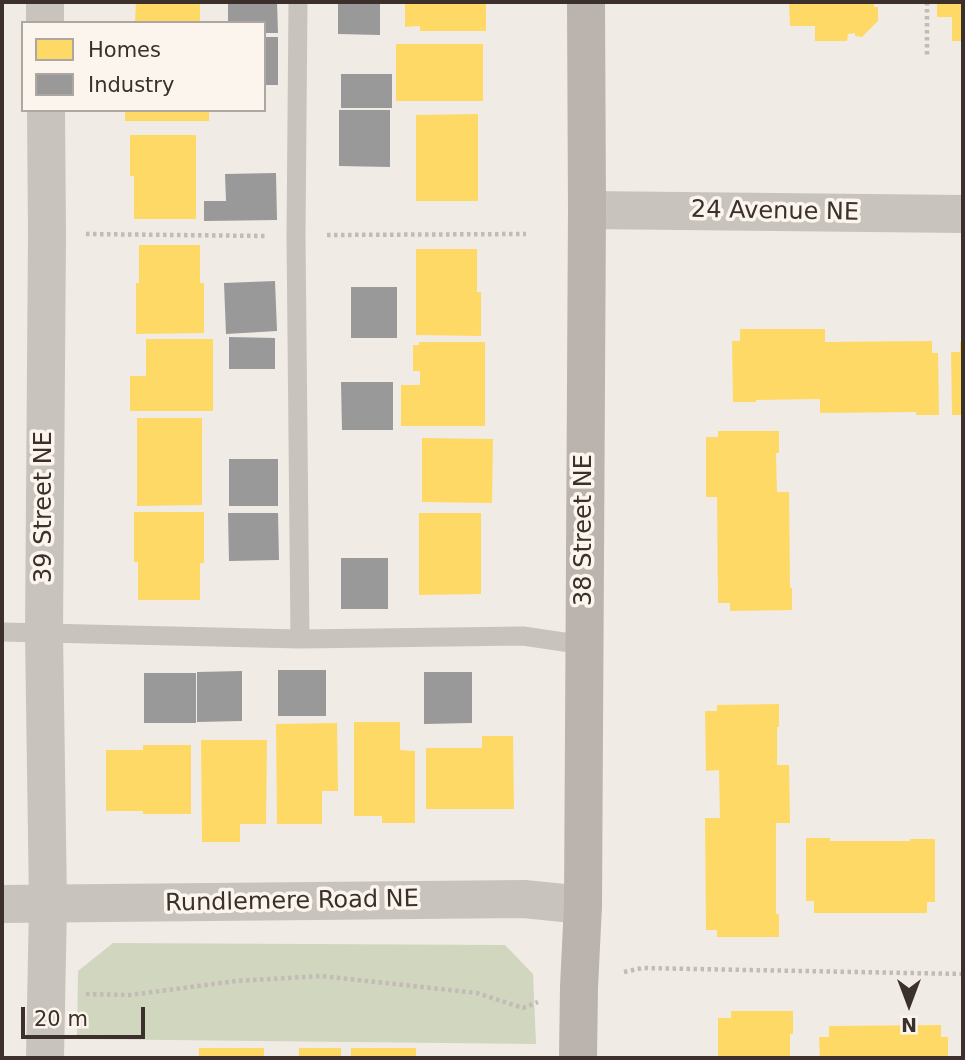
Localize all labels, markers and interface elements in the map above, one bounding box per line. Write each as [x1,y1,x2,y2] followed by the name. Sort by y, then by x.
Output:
[21,21,266,112] legend
[88,38,161,62] text: Homes
[88,73,174,97] text: Industry
[691,196,859,228] street label: 24 Avenue NE
[31,431,59,583] street label: 39 Street NE
[571,454,599,606] street label: 38 Street NE
[165,885,419,919] street label: Rundlemere Road NE
[874,969,944,1039] north arrow
[24,993,149,1038] scale bar
[34,1007,88,1031] text: 20 m
[901,1014,917,1036] text: N

